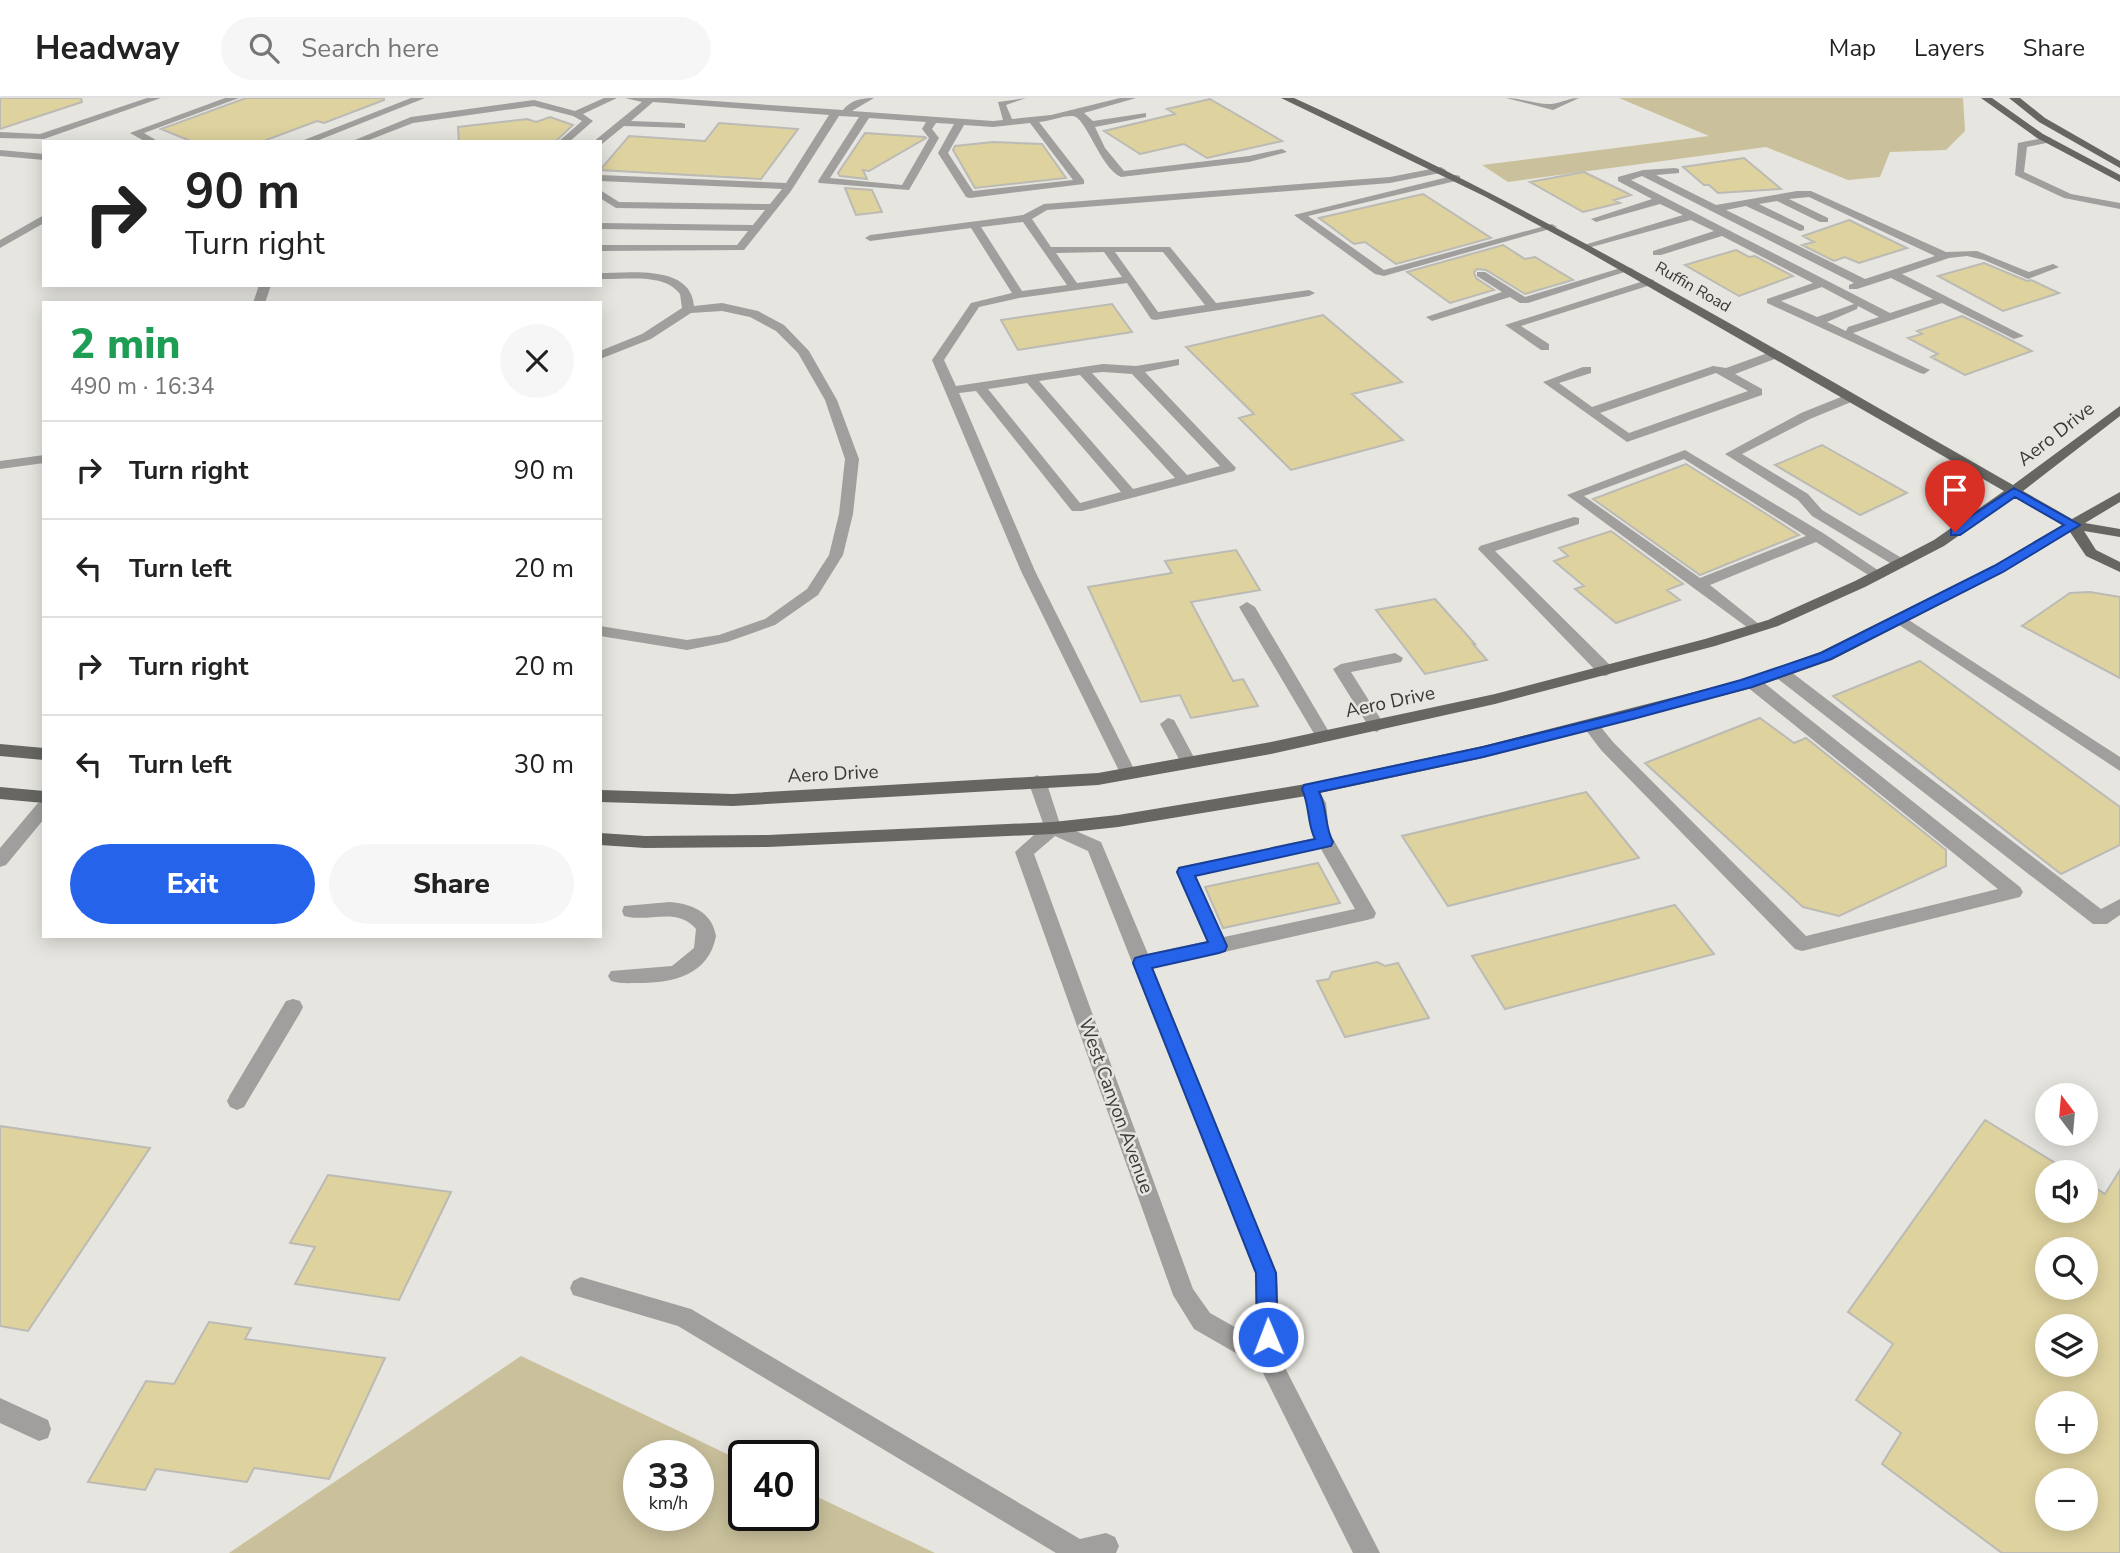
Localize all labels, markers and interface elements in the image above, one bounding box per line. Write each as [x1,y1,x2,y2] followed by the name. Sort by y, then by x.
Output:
[221,17,711,80] search box
[35,26,179,71] text: Headway
[245,29,283,67] icon: search
[301,31,439,66] text: Search here
[1829,32,1876,64] text: Map
[1914,32,1985,64] text: Layers
[2023,32,2085,64] text: Share
[185,158,300,225] text: 90 m
[70,168,161,259] icon: right
[185,222,325,265] text: Turn right
[1651,256,1735,318] street label: Ruffin Road
[70,316,180,373] text: 2 min
[500,324,574,398] button: close
[70,371,215,402] text: 490 m · 16:34
[2012,396,2100,472] street label: Aero Drive
[70,451,108,489] icon: right
[129,453,248,488] text: Turn right
[514,453,574,488] text: 90 m
[1925,460,1985,532] pin
[1936,471,1974,509] icon: arrive
[70,549,108,587] icon: left
[129,551,232,586] text: Turn left
[514,551,574,586] text: 20 m
[70,647,108,685] icon: right
[129,649,248,684] text: Turn right
[514,649,574,684] text: 20 m
[1343,680,1437,724] street label: Aero Drive
[70,745,108,783] icon: left
[129,747,232,782] text: Turn left
[514,747,574,782] text: 30 m
[787,759,879,789] street label: Aero Drive
[70,844,315,924] button: Exit
[329,844,574,924] button: Share
[1072,1015,1160,1197] street label: West Canyon Avenue
[2035,1083,2098,1146] north arrow
[2035,1083,2098,1531] map controls
[2035,1160,2098,1223] button: sound
[2035,1237,2098,1300] button: search
[1231,1300,1305,1374] position arrow
[2035,1314,2098,1377] button: layers
[2035,1391,2098,1454] button: +
[728,1440,819,1531] speed limit sign: 40
[647,1453,690,1500] text: 33
[2035,1468,2098,1531] button: −
[649,1491,688,1515] text: km/h

